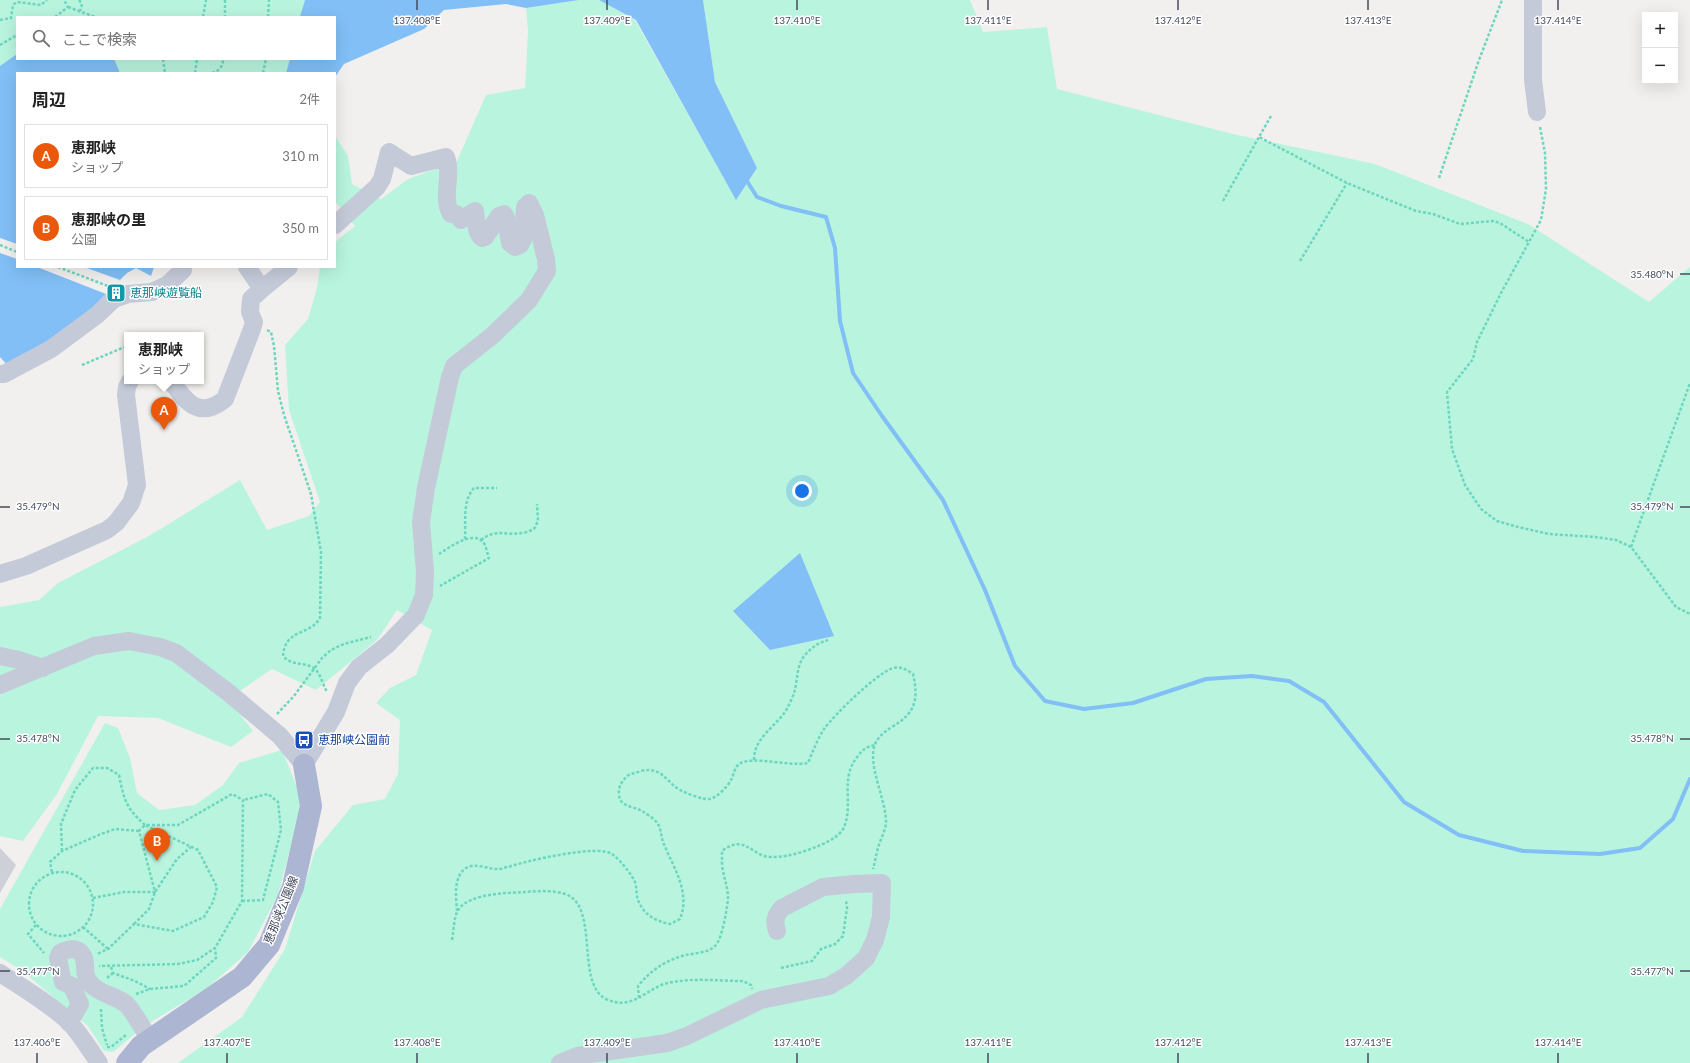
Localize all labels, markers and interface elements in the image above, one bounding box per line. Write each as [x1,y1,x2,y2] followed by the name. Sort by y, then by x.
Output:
[1642,12,1678,84] map controls
[1642,12,1678,48] button: +
[393,14,441,26] text: 137.408°E
[583,14,631,26] text: 137.409°E
[773,14,821,26] text: 137.410°E
[964,14,1012,26] text: 137.411°E
[1154,14,1202,26] text: 137.412°E
[1344,14,1392,26] text: 137.413°E
[1534,14,1582,26] text: 137.414°E
[16,16,336,60] search box
[30,27,52,49] icon: search
[62,30,137,48] text: ここで検索
[1642,48,1678,84] button: −
[32,89,66,110] text: 周辺
[299,91,320,107] text: 2件
[71,138,116,156] text: 恵那峡
[41,148,51,164] text: A
[282,148,319,164] text: 310 m
[71,159,123,175] text: ショップ
[71,210,146,228] text: 恵那峡の里
[42,220,50,236] text: B
[282,220,319,236] text: 350 m
[71,231,97,247] text: 公園
[1630,268,1674,280] text: 35.480°N
[105,282,127,304] building icon: 恵那峡遊覧船
[130,285,202,300] place label: 恵那峡遊覧船
[124,332,204,384] popup
[138,340,183,358] text: 恵那峡
[138,361,190,377] text: ショップ
[151,397,177,430] pin: A
[792,481,812,501] your location
[16,500,60,512] text: 35.479°N
[1630,500,1674,512] text: 35.479°N
[293,729,315,751] bus stop icon: 恵那峡公園前
[16,732,60,744] text: 35.478°N
[318,732,390,747] place label: 恵那峡公園前
[1630,732,1674,744] text: 35.478°N
[144,828,170,861] pin: B
[260,874,301,946] street label: 恵那峡公園線
[16,965,60,977] text: 35.477°N
[1630,965,1674,977] text: 35.477°N
[13,1036,61,1048] text: 137.406°E
[203,1036,251,1048] text: 137.407°E
[393,1036,441,1048] text: 137.408°E
[583,1036,631,1048] text: 137.409°E
[773,1036,821,1048] text: 137.410°E
[964,1036,1012,1048] text: 137.411°E
[1154,1036,1202,1048] text: 137.412°E
[1344,1036,1392,1048] text: 137.413°E
[1534,1036,1582,1048] text: 137.414°E

